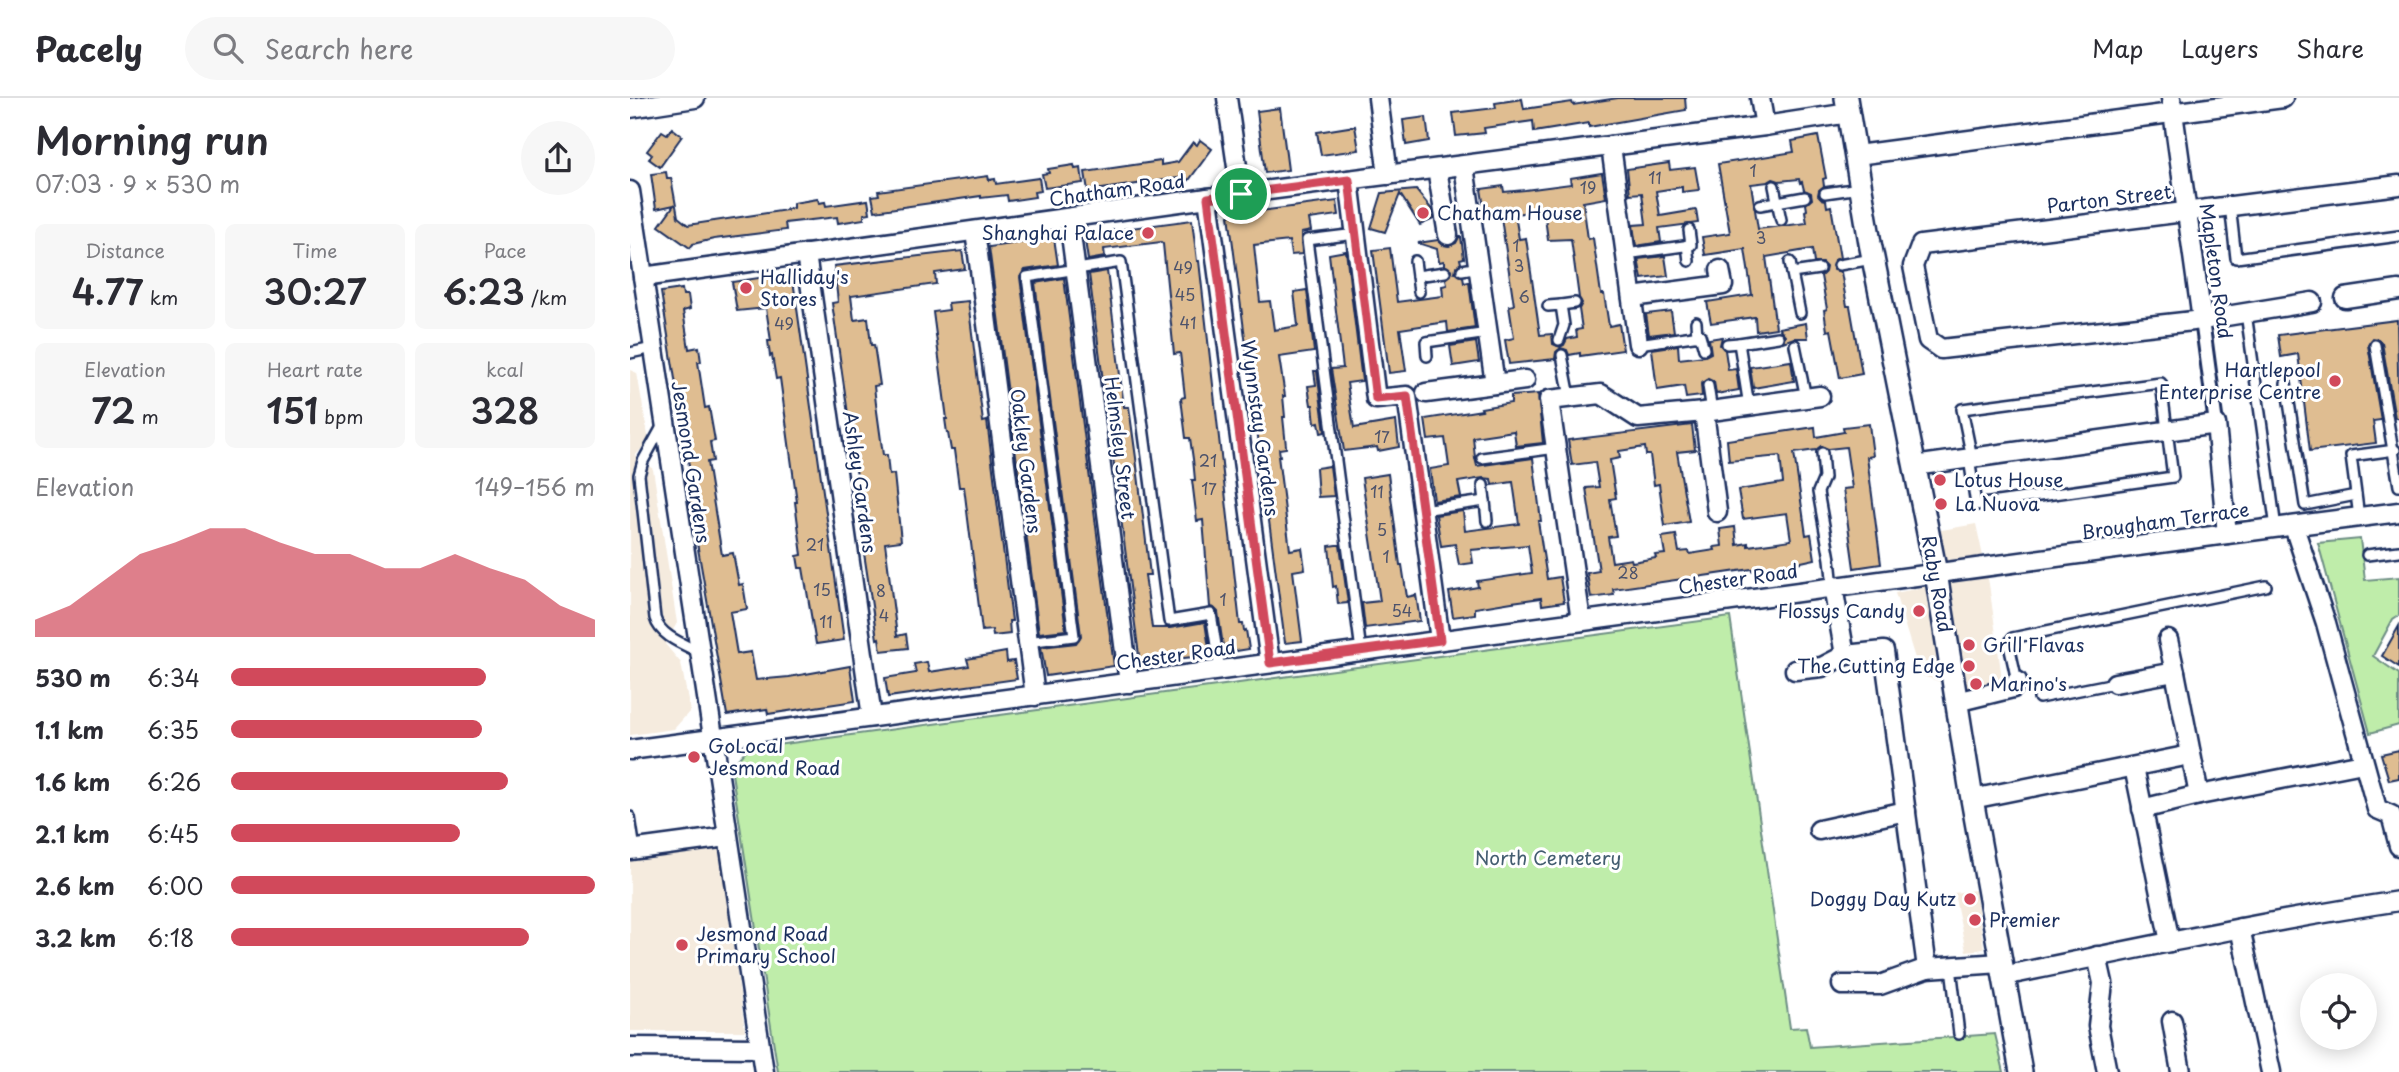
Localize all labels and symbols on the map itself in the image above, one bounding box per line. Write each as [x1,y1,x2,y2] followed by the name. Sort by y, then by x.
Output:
[1749,158,1757,182] house number: 1
[1211,164,1271,224] pin
[1648,165,1662,189] house number: 11
[1047,166,1187,212] street label: Chatham Road
[1580,175,1596,199] house number: 19
[2045,176,2173,220] street label: Parton Street
[1437,198,1583,226] place label: Chatham House
[2194,201,2240,341] street label: Mapleton Road
[1415,205,1431,221] marker: Chatham House
[982,218,1134,246] place label: Shanghai Palace
[1140,225,1156,241] marker: Shanghai Palace
[1756,225,1766,249] house number: 3
[1512,233,1520,257] house number: 1
[1514,253,1524,277] house number: 3
[1173,255,1193,279] house number: 49
[760,262,849,312] place label: Halliday's Stores
[738,280,754,296] marker: Halliday's Stores
[1175,282,1195,306] house number: 45
[1518,284,1530,308] house number: 6
[1180,310,1196,334] house number: 41
[774,311,794,335] house number: 49
[1235,338,1287,518] street label: Wynnstay Gardens
[2159,355,2321,405] place label: Hartlepool Enterprise Centre
[2327,373,2343,389] marker: Hartlepool Enterprise Centre
[1098,375,1144,521] street label: Helmsley Street
[665,379,719,545] street label: Jesmond Gardens
[1004,387,1050,535] street label: Oakley Gardens
[837,409,885,555] street label: Ashley Gardens
[1374,424,1390,448] house number: 17
[1199,448,1217,472] house number: 21
[1954,465,2064,493] place label: Lotus House
[1932,472,1948,488] marker: Lotus House
[1201,476,1217,500] house number: 17
[1370,479,1384,503] house number: 11
[1955,489,2040,517] place label: La Nuova
[2079,494,2251,546] street label: Brougham Terrace
[1933,496,1949,512] marker: La Nuova
[1377,517,1387,541] house number: 5
[806,532,824,556] house number: 21
[1916,533,1960,635] street label: Raby Road
[1382,544,1390,568] house number: 1
[1676,556,1800,600] street label: Chester Road
[1617,560,1639,584] house number: 28
[813,577,831,601] house number: 15
[876,578,886,602] house number: 8
[1219,587,1227,611] house number: 1
[1778,596,1905,624] place label: Flossys Candy
[1392,598,1412,622] house number: 54
[879,603,889,627] house number: 4
[1911,603,1927,619] marker: Flossys Candy
[819,609,833,633] house number: 11
[1983,630,2084,658] place label: Grill Flavas
[1114,632,1238,676] street label: Chester Road
[1961,637,1977,653] marker: Grill Flavas
[1797,651,1955,679] place label: The Cutting Edge
[1961,658,1977,674] marker: The Cutting Edge
[1990,669,2067,697] place label: Marino's
[1968,676,1984,692] marker: Marino's
[708,731,840,781] place label: GoLocal Jesmond Road
[686,749,702,765] marker: GoLocal Jesmond Road
[1475,843,1621,871] park label: North Cemetery
[1810,884,1956,912] place label: Doggy Day Kutz
[1962,891,1978,907] marker: Doggy Day Kutz
[1989,905,2060,933] place label: Premier
[1967,912,1983,928] marker: Premier
[696,919,836,969] place label: Jesmond Road Primary School
[674,937,690,953] marker: Jesmond Road Primary School

